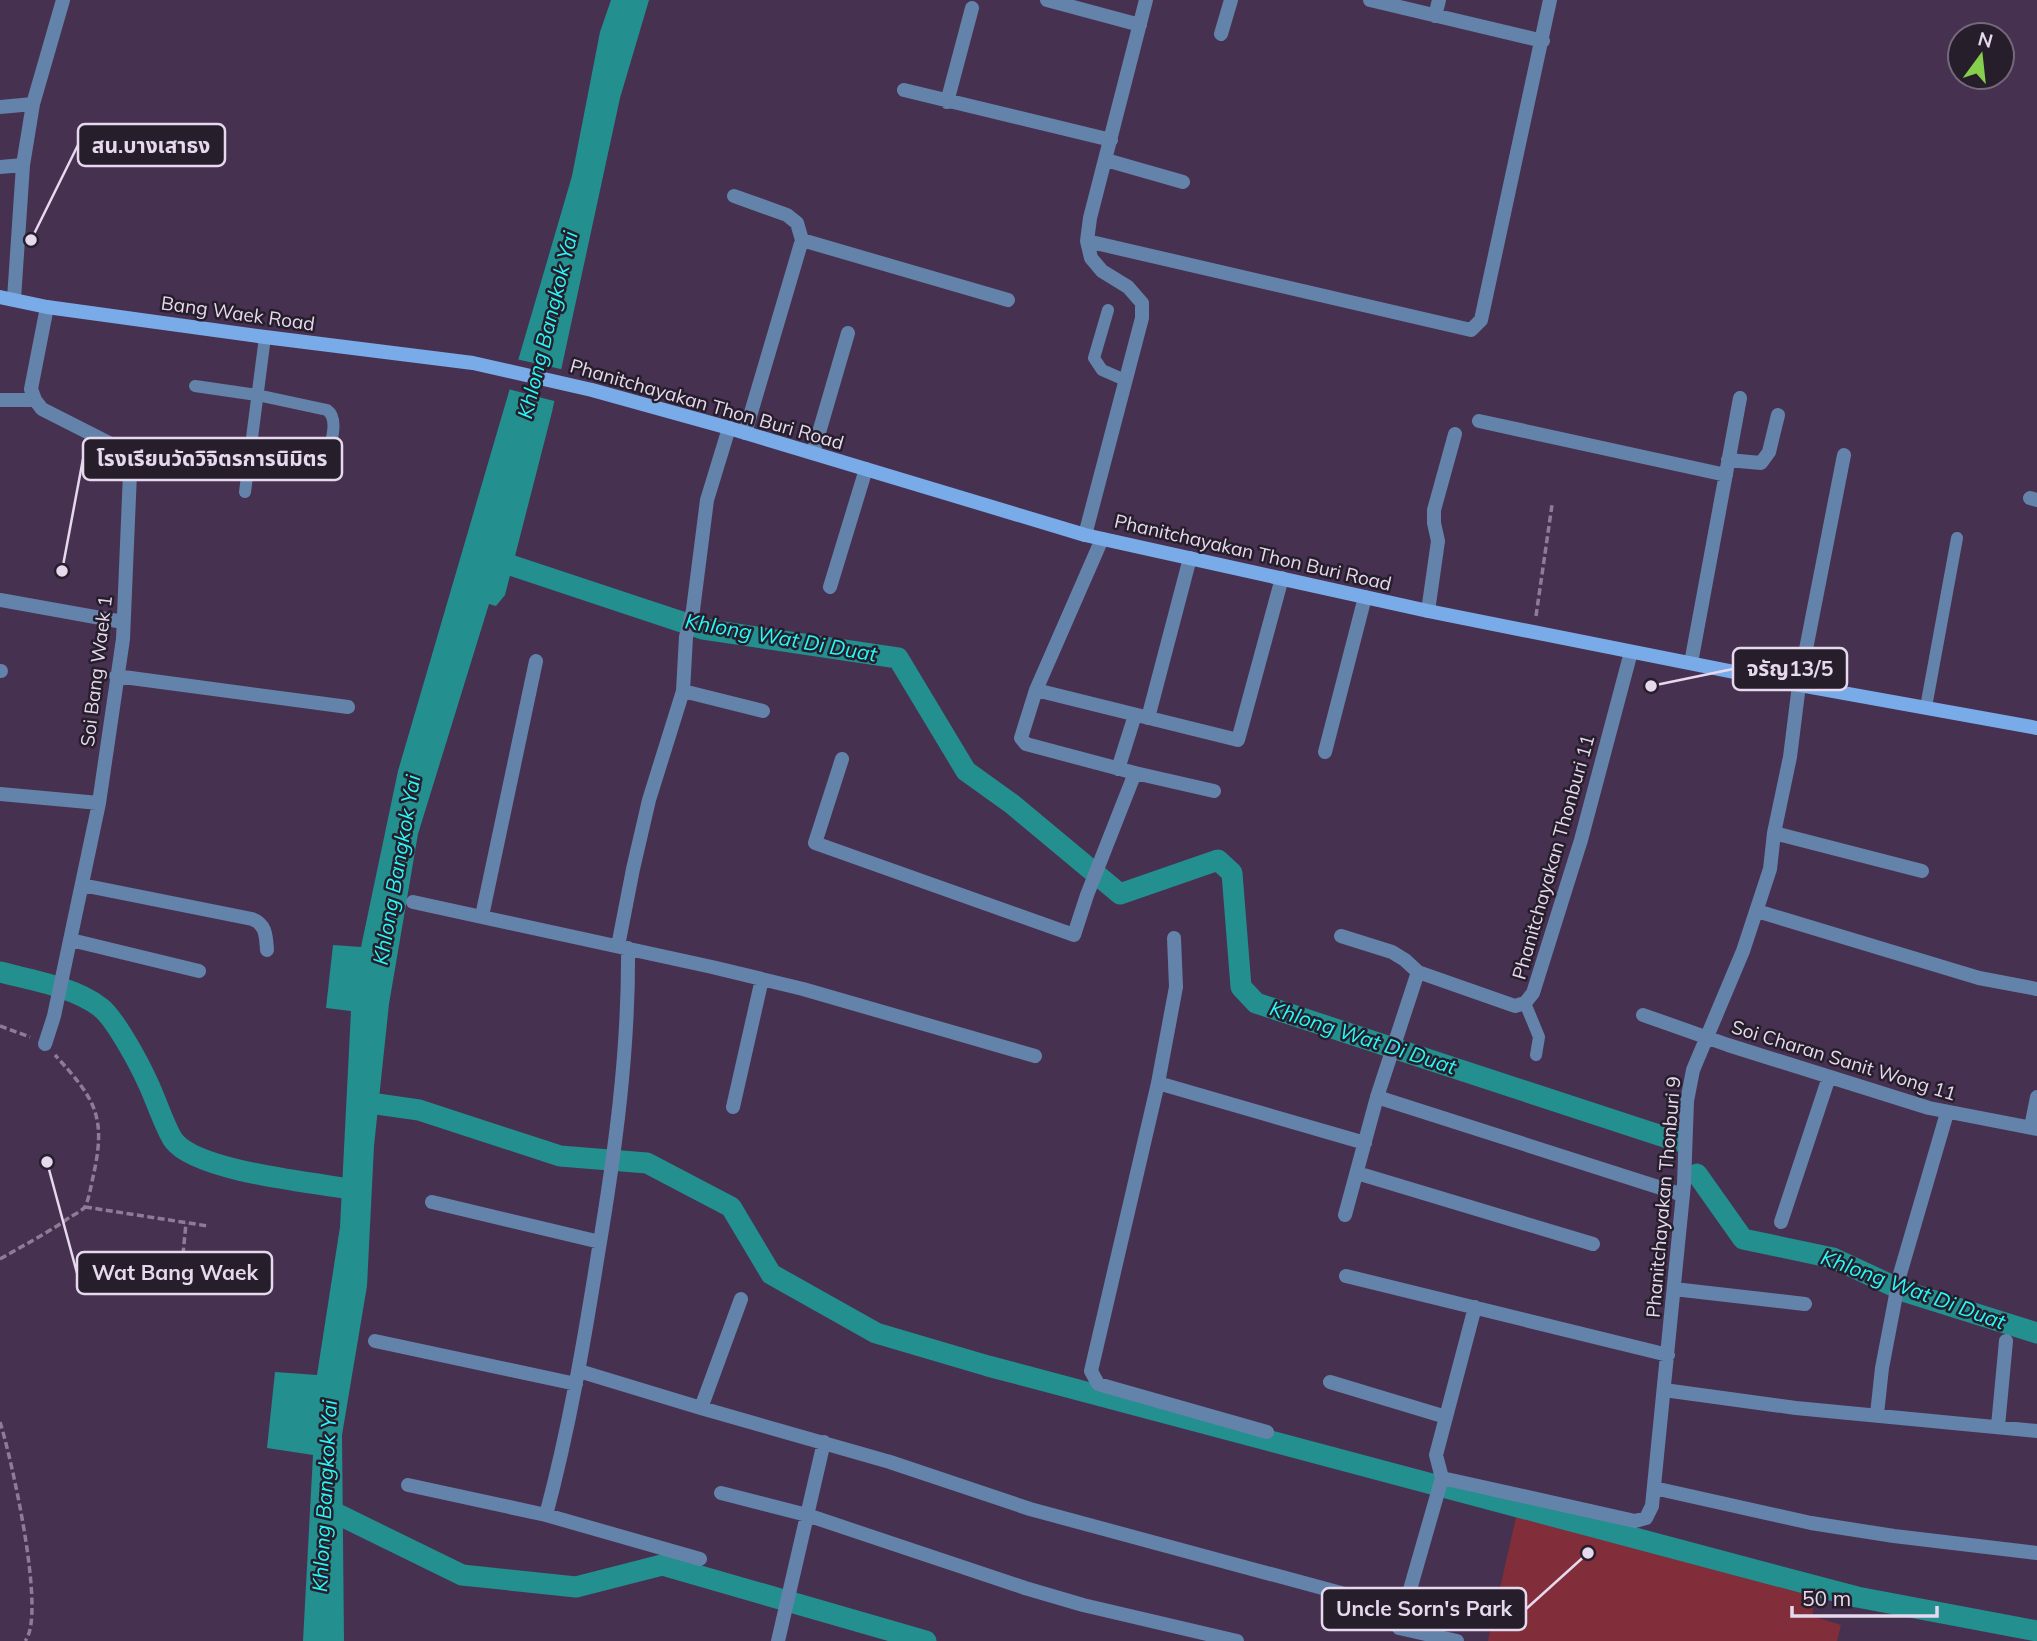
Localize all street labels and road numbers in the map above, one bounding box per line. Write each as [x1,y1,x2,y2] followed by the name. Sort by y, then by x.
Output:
[160,290,316,336] street label: Bang Waek Road
[567,353,847,455] street label: Phanitchayakan Thon Buri Road
[1112,508,1394,596] street label: Phanitchayakan Thon Buri Road
[75,594,117,748] street label: Soi Bang Waek 1
[1507,732,1599,982] street label: Phanitchayakan Thonburi 11
[1729,1014,1959,1106] street label: Soi Charan Sanit Wong 11
[1640,1075,1686,1319] street label: Phanitchayakan Thonburi 9

